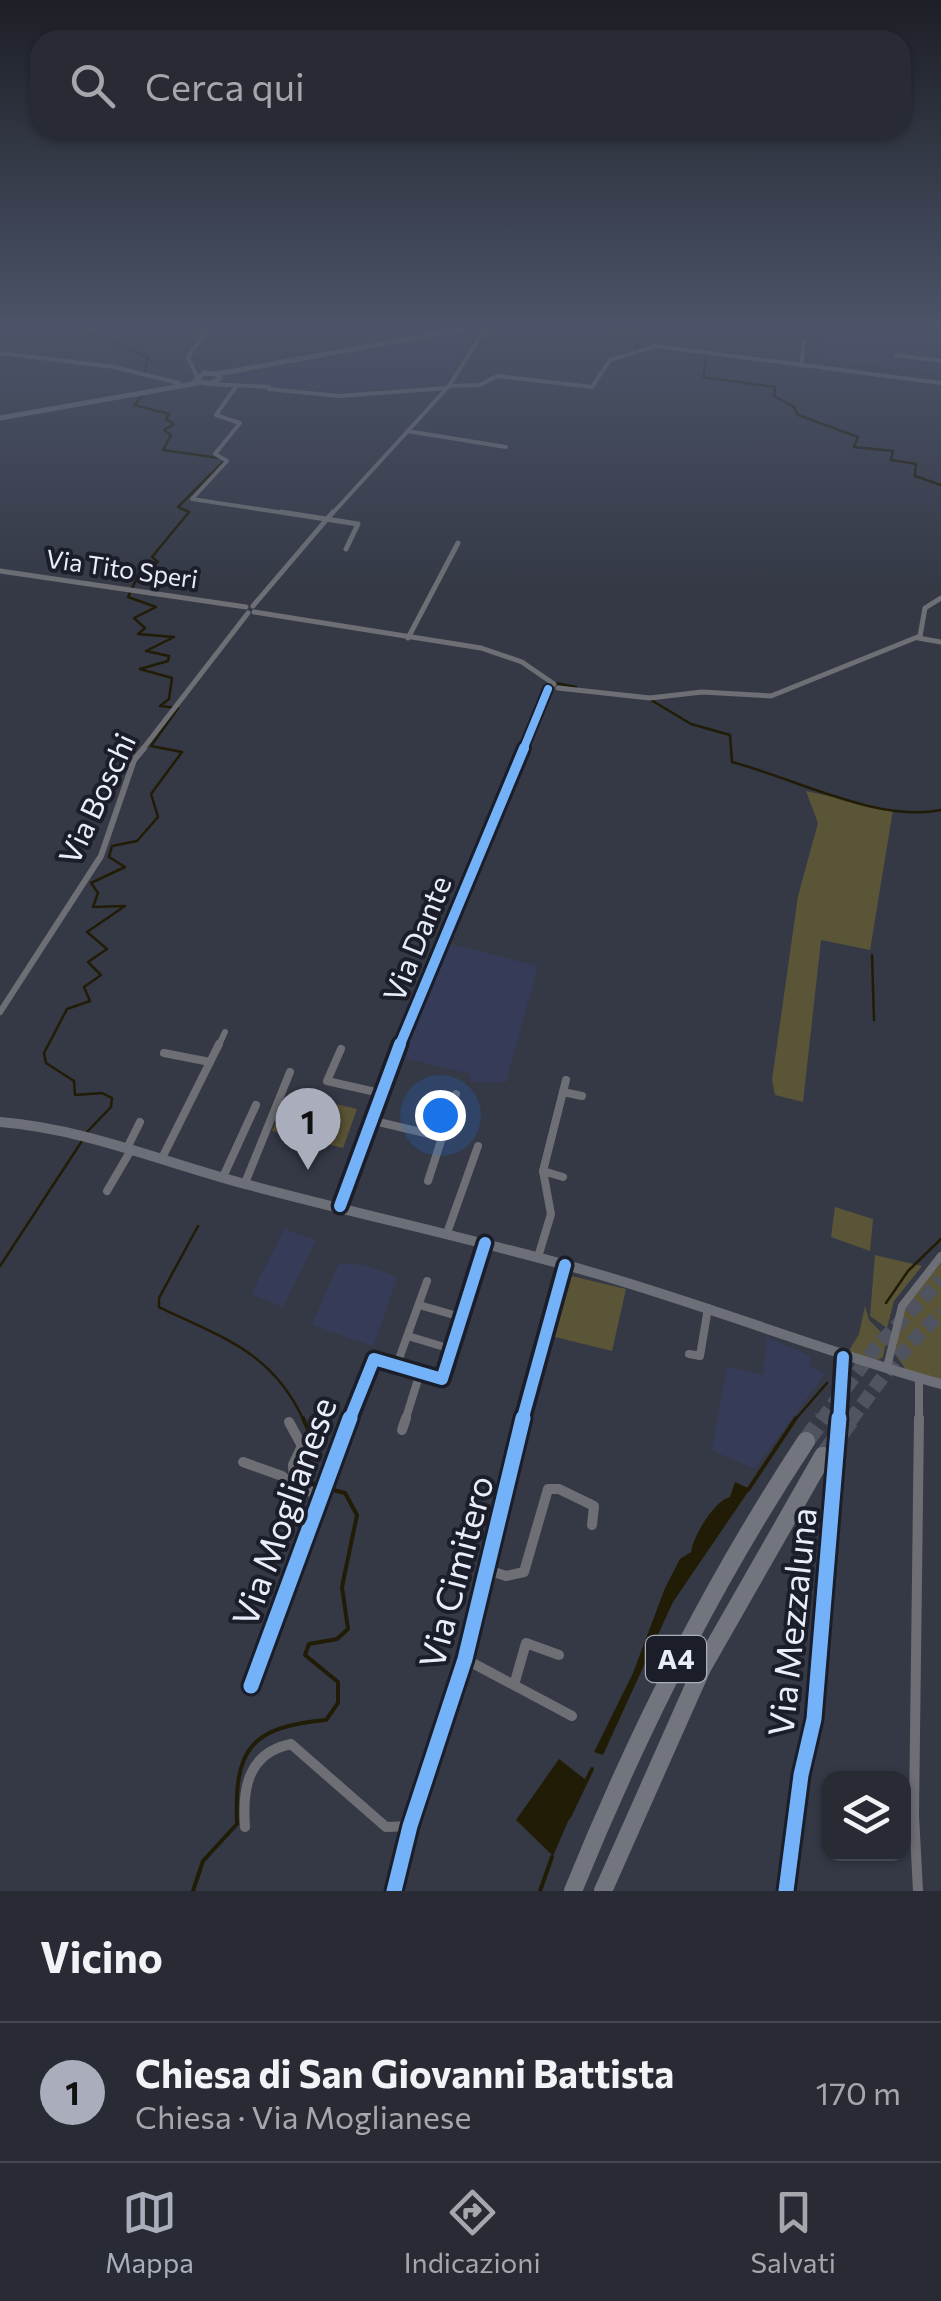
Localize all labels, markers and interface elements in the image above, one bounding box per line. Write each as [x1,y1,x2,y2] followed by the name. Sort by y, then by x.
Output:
[30,30,911,140] search box
[65,58,120,113] icon: search
[145,62,305,109] text: Cerca qui
[44,543,200,593] street label: Via Tito Speri
[49,727,142,869] street label: Via Boschi
[374,870,458,1006] street label: Via Dante
[276,1088,340,1170] pin: 1
[415,1090,466,1141] your location
[221,1391,344,1631] street label: Via Moglianese
[408,1470,501,1672] street label: Via Cimitero
[757,1505,824,1738] street label: Via Mezzaluna
[646,1636,706,1682] road number: A4
[821,1771,911,1861] map controls
[821,1771,911,1861] button: layers
[40,1930,163,1982] text: Vicino
[135,2049,674,2096] text: Chiesa di San Giovanni Battista
[65,2072,80,2112] text: 1
[816,2072,901,2112] text: 170 m
[135,2096,471,2136] text: Chiesa · Via Moglianese
[105,2185,194,2279] tab: Mappa
[404,2185,541,2279] tab: Indicazioni
[750,2185,836,2279] tab: Salvati

